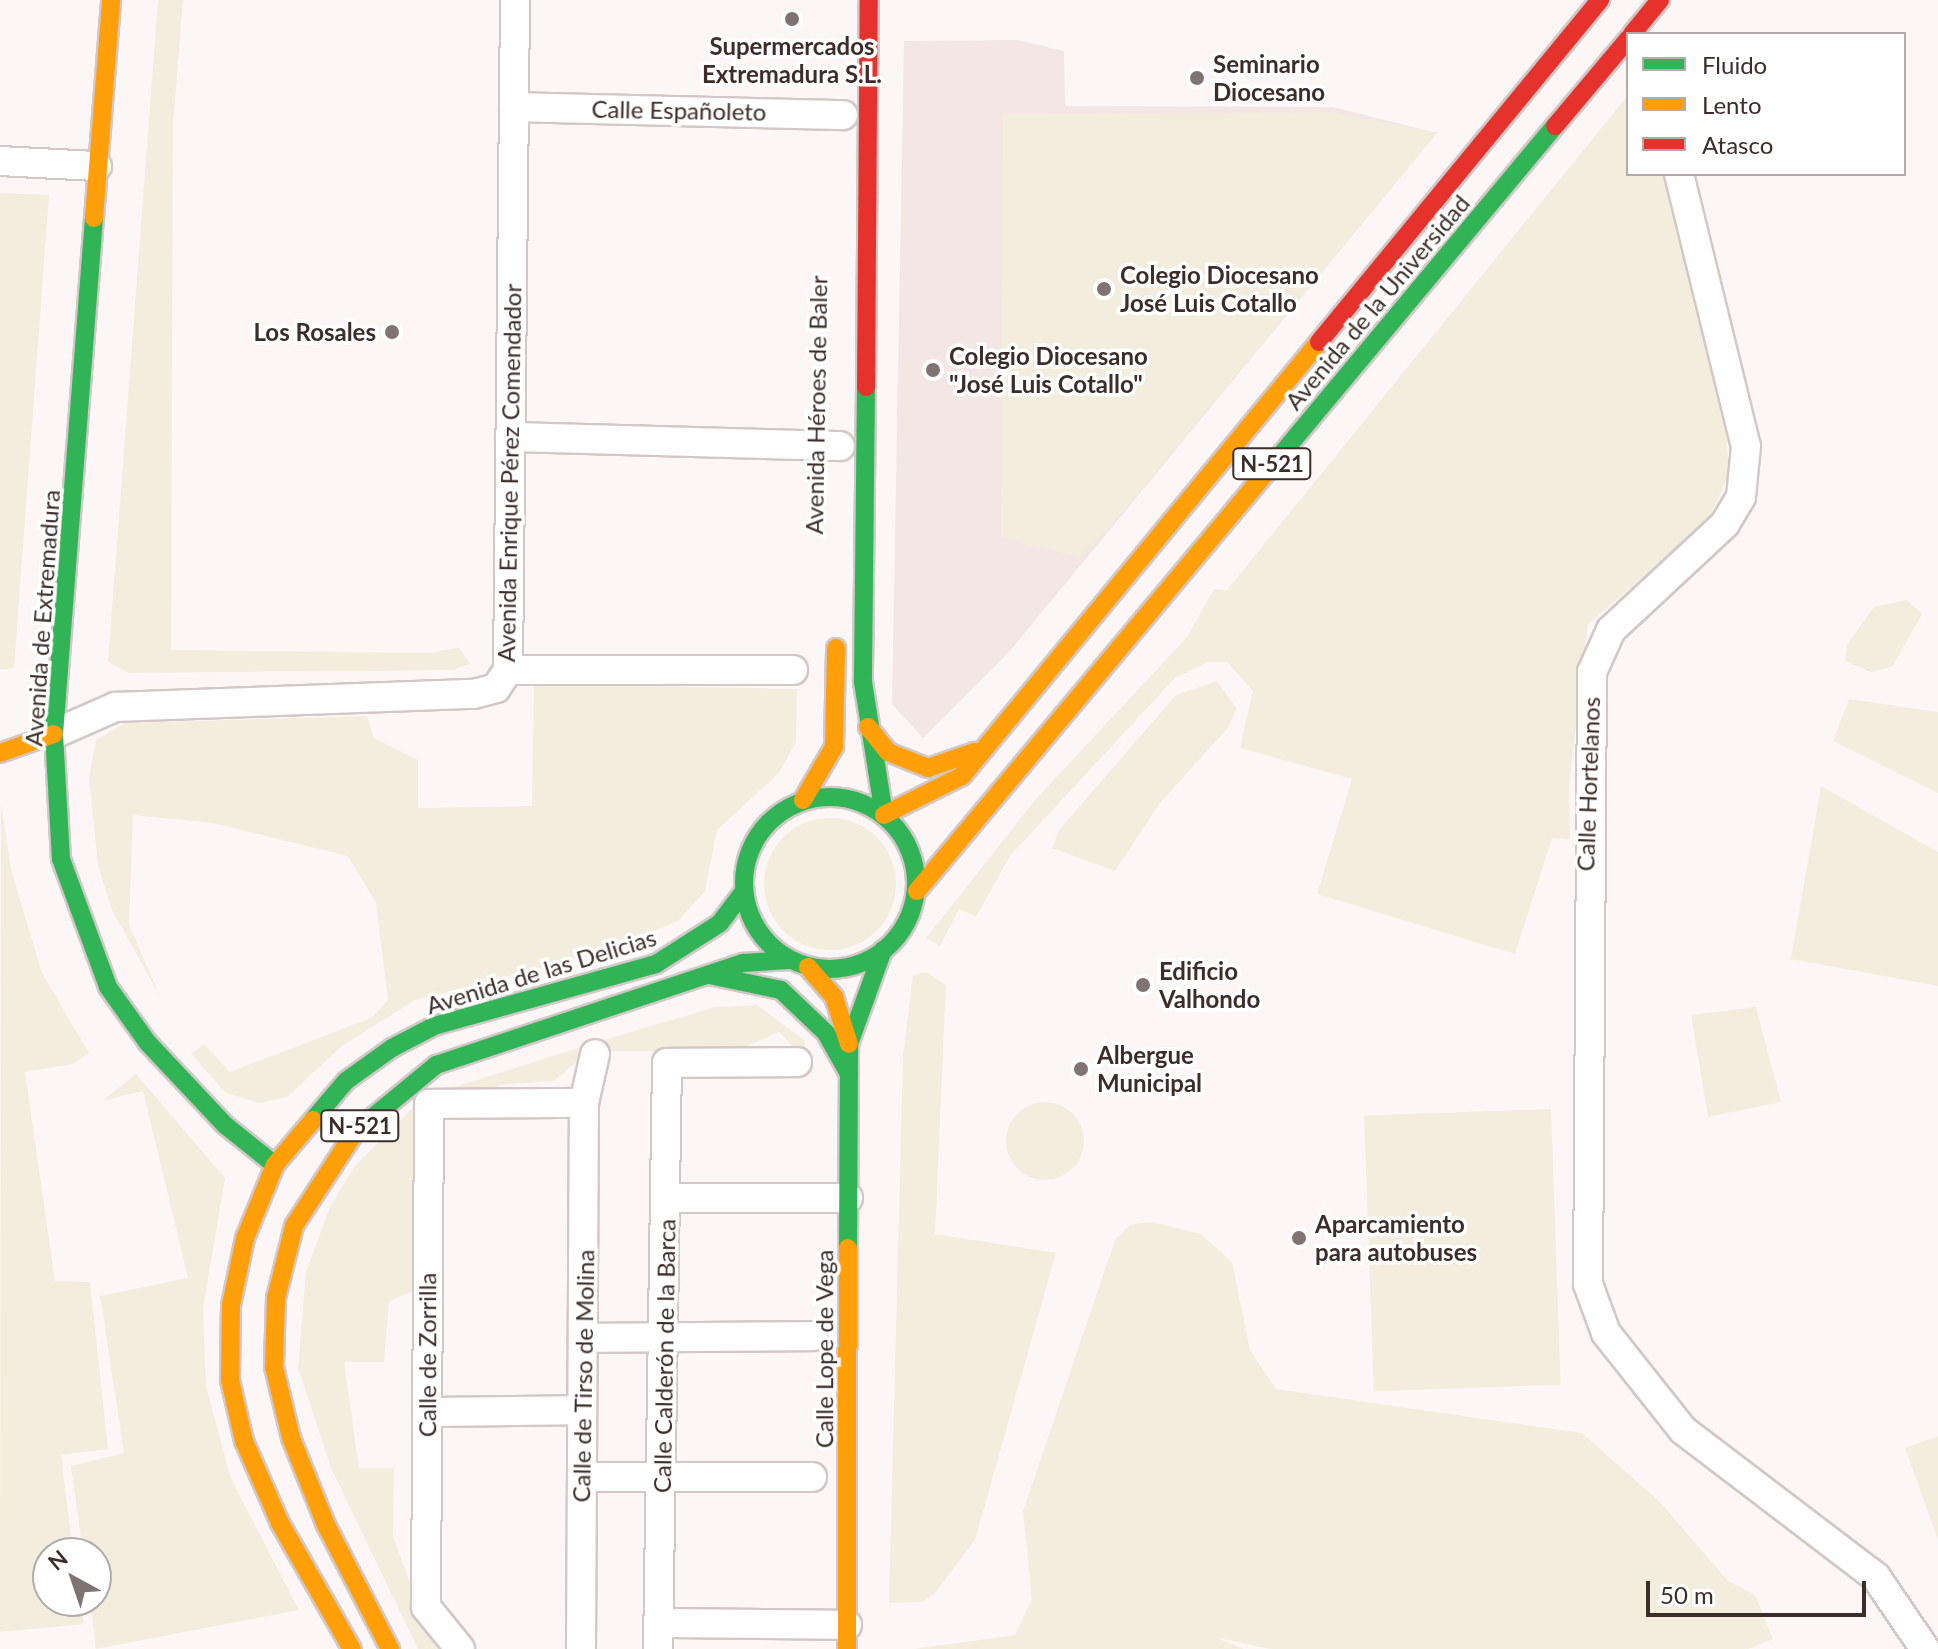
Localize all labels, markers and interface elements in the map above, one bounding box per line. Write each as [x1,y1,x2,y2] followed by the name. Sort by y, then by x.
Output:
[783,10,801,28] marker: Supermercados Extremadura S.L.
[702,32,882,88] place label: Supermercados Extremadura S.L.
[1626,32,1906,176] legend
[1213,50,1325,106] place label: Seminario Diocesano
[1702,50,1767,79] text: Fluido
[1188,69,1206,87] marker: Seminario Diocesano
[1702,90,1762,119] text: Lento
[591,94,767,126] street label: Calle Españoleto
[1702,130,1773,159] text: Atasco
[1279,189,1475,415] street label: Avenida de la Universidad
[1120,261,1319,317] place label: Colegio Diocesano José Luis Cotallo
[799,275,833,535] street label: Avenida Héroes de Baler
[1095,280,1113,298] marker: Colegio Diocesano José Luis Cotallo
[491,284,527,662] street label: Avenida Enrique Pérez Comendador
[254,318,376,346] place label: Los Rosales
[383,323,401,341] marker: Los Rosales
[949,342,1148,398] place label: Colegio Diocesano "José Luis Cotallo"
[924,361,942,379] marker: Colegio Diocesano "José Luis Cotallo"
[1232,446,1312,482] road number: N-521
[19,489,65,747] street label: Avenida de Extremadura
[1571,696,1605,872] street label: Calle Hortelanos
[423,922,659,1020] street label: Avenida de las Delicias
[1159,957,1260,1013] place label: Edificio Valhondo
[1134,976,1152,994] marker: Edificio Valhondo
[1097,1041,1202,1097] place label: Albergue Municipal
[1072,1060,1090,1078] marker: Albergue Municipal
[320,1108,400,1144] road number: N-521
[1315,1210,1477,1266] place label: Aparcamiento para autobuses
[647,1219,681,1493] street label: Calle Calderón de la Barca
[1290,1229,1308,1247] marker: Aparcamiento para autobuses
[566,1249,600,1503] street label: Calle de Tirso de Molina
[810,1249,838,1449] street label: Calle Lope de Vega
[413,1273,441,1437] street label: Calle de Zorrilla
[32,1537,112,1617] north arrow
[42,1544,73,1576] text: N
[1650,1565,1870,1615] scale bar
[1660,1580,1714,1609] text: 50 m

